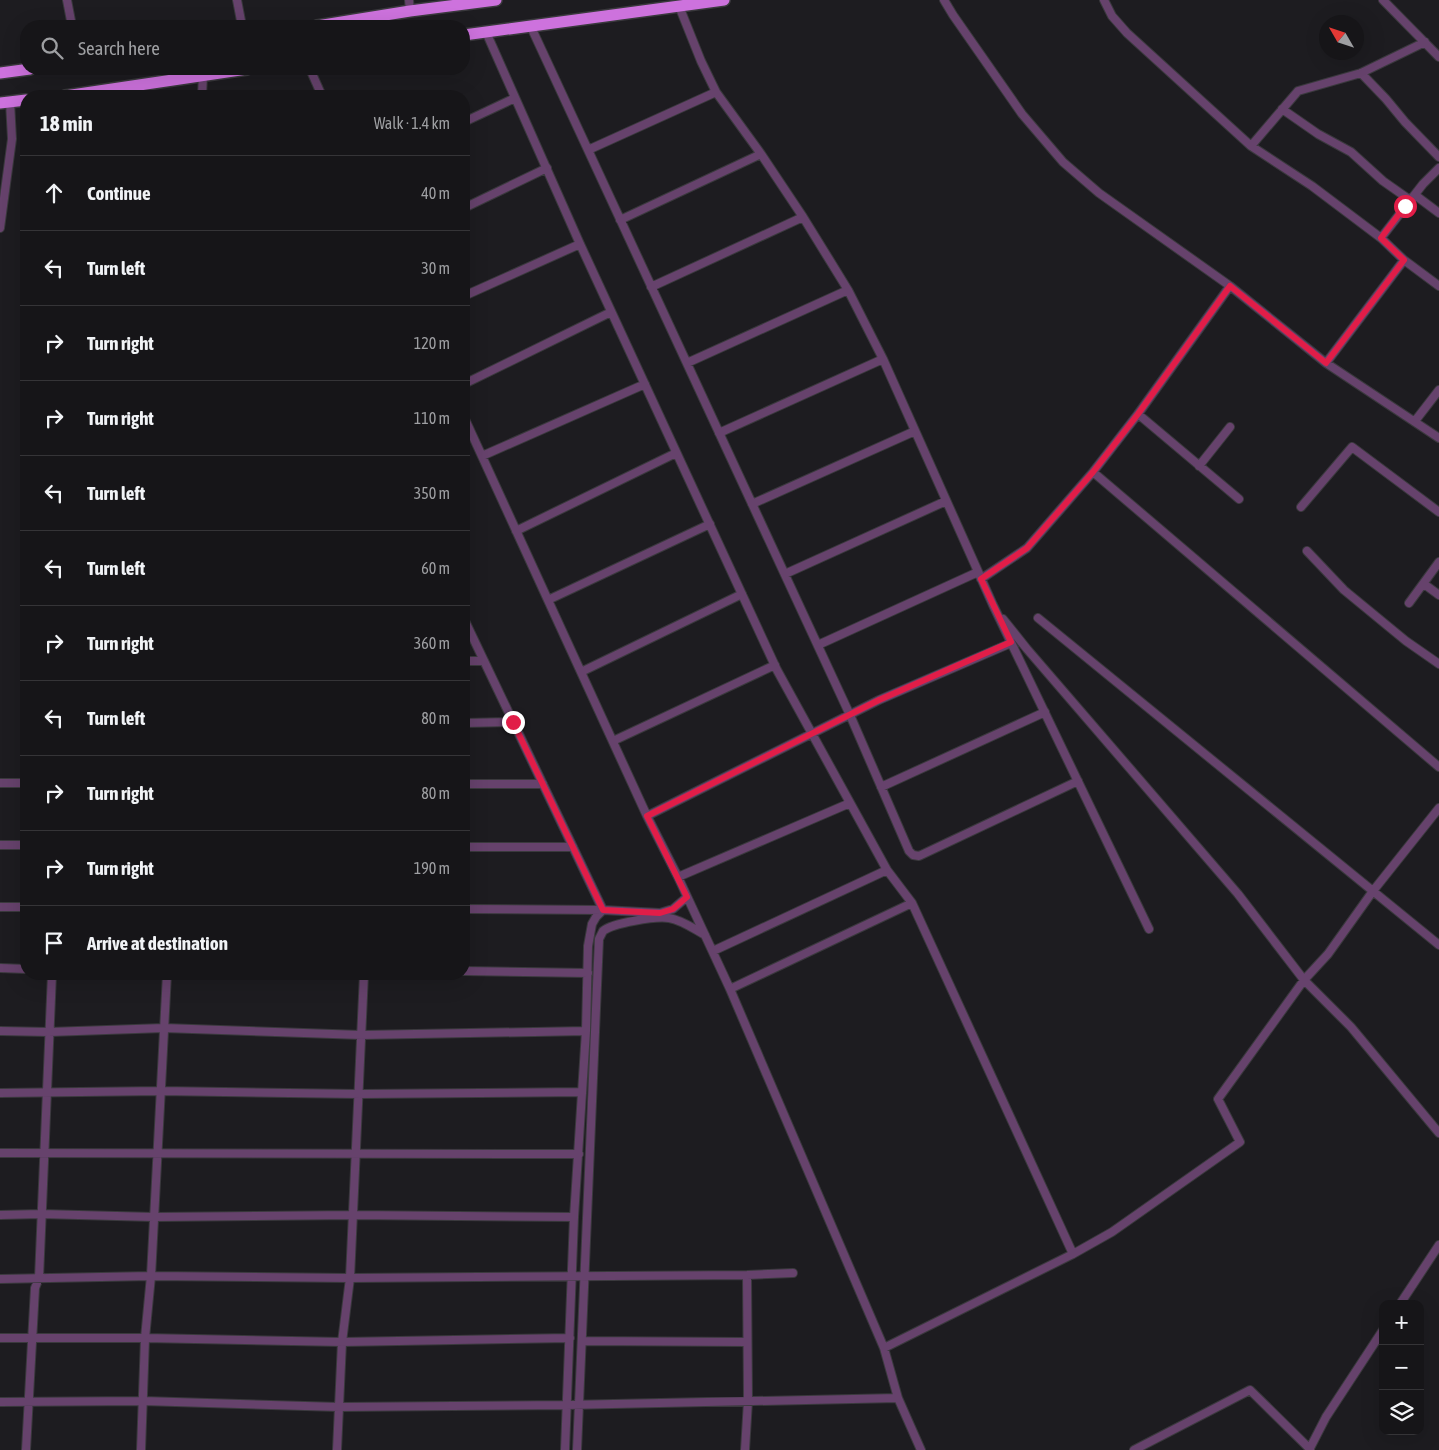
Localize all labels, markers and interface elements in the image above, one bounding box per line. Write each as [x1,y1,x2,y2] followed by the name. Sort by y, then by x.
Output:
[1319,15,1364,60] north arrow
[20,20,470,75] search box
[38,34,66,62] icon: search
[78,37,160,59] text: Search here
[40,111,93,135] text: 18 min
[374,114,450,132] text: Walk · 1.4 km
[40,179,68,207] icon: ahead
[87,182,151,204] text: Continue
[421,184,450,202] text: 40 m
[1394,195,1417,218] route start
[40,254,68,282] icon: left
[87,257,145,279] text: Turn left
[421,259,450,277] text: 30 m
[40,329,68,357] icon: right
[87,332,154,354] text: Turn right
[414,334,450,352] text: 120 m
[40,404,68,432] icon: right
[87,407,154,429] text: Turn right
[414,409,450,427] text: 110 m
[40,479,68,507] icon: left
[87,482,145,504] text: Turn left
[414,484,450,502] text: 350 m
[40,554,68,582] icon: left
[87,557,145,579] text: Turn left
[421,559,450,577] text: 60 m
[40,629,68,657] icon: right
[87,632,154,654] text: Turn right
[414,634,450,652] text: 360 m
[40,704,68,732] icon: left
[87,707,145,729] text: Turn left
[421,709,450,727] text: 80 m
[502,711,525,734] route end
[40,779,68,807] icon: right
[87,782,154,804] text: Turn right
[421,784,450,802] text: 80 m
[40,854,68,882] icon: right
[87,857,154,879] text: Turn right
[414,859,450,877] text: 190 m
[40,929,68,957] icon: arrive
[87,932,228,954] text: Arrive at destination
[1379,1300,1424,1435] map controls
[1379,1300,1424,1345] button: +
[1379,1345,1424,1390] button: −
[1379,1390,1424,1435] button: layers

